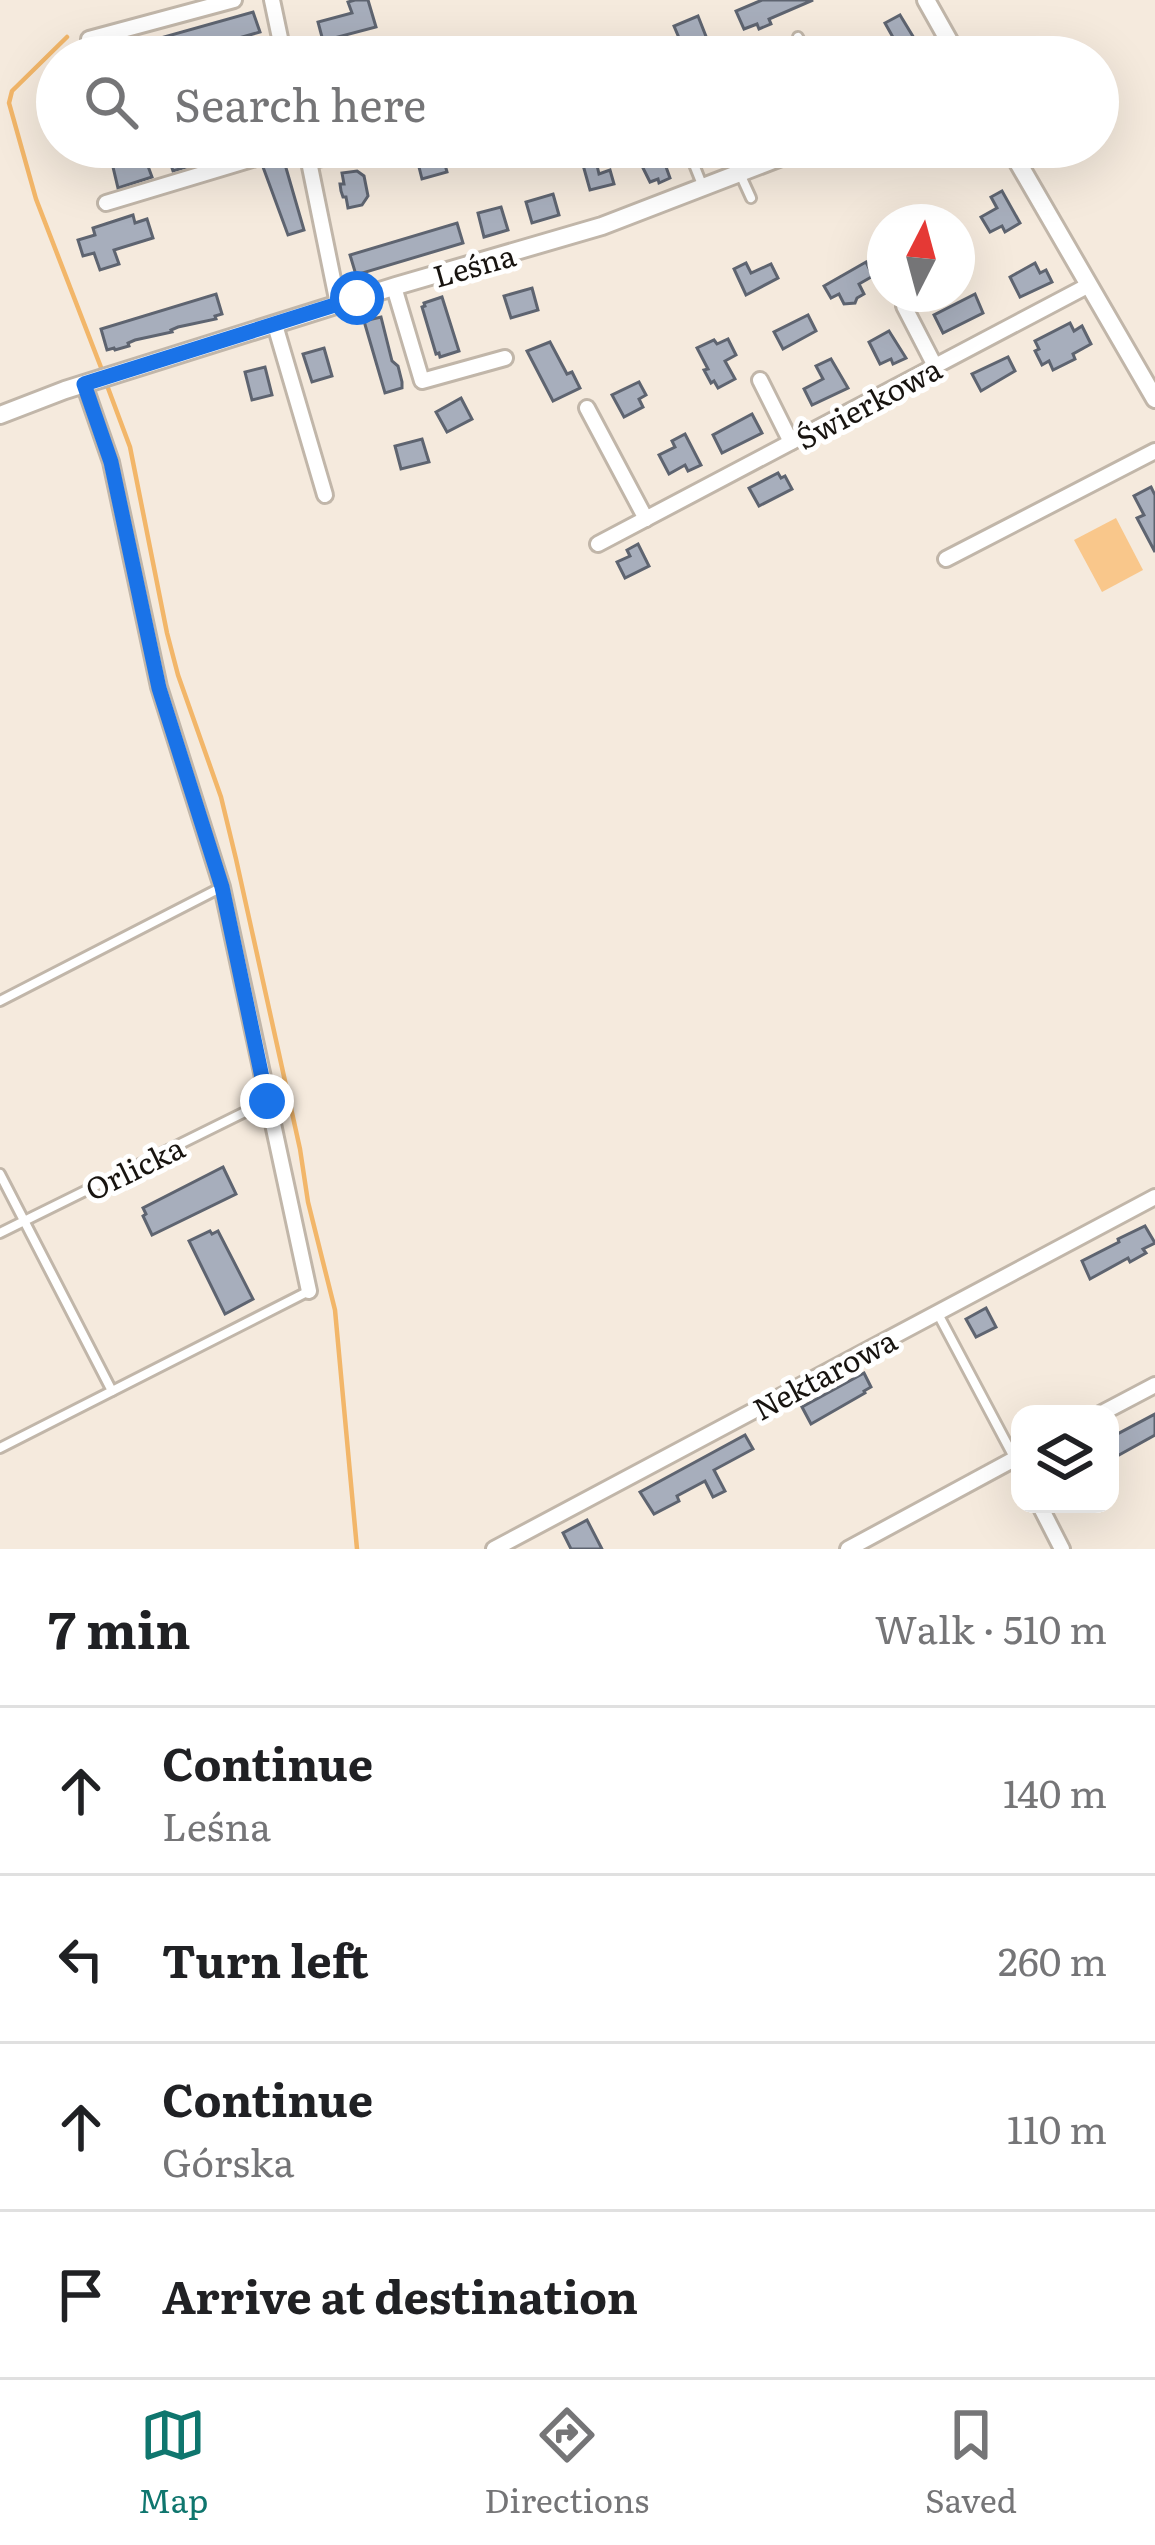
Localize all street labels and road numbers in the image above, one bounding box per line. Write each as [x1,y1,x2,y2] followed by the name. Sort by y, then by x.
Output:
[428,231,521,297] street label: Leśna
[787,345,949,459] street label: Świerkowa
[77,1124,192,1210] street label: Orlicka
[744,1316,905,1429] street label: Nektarowa

